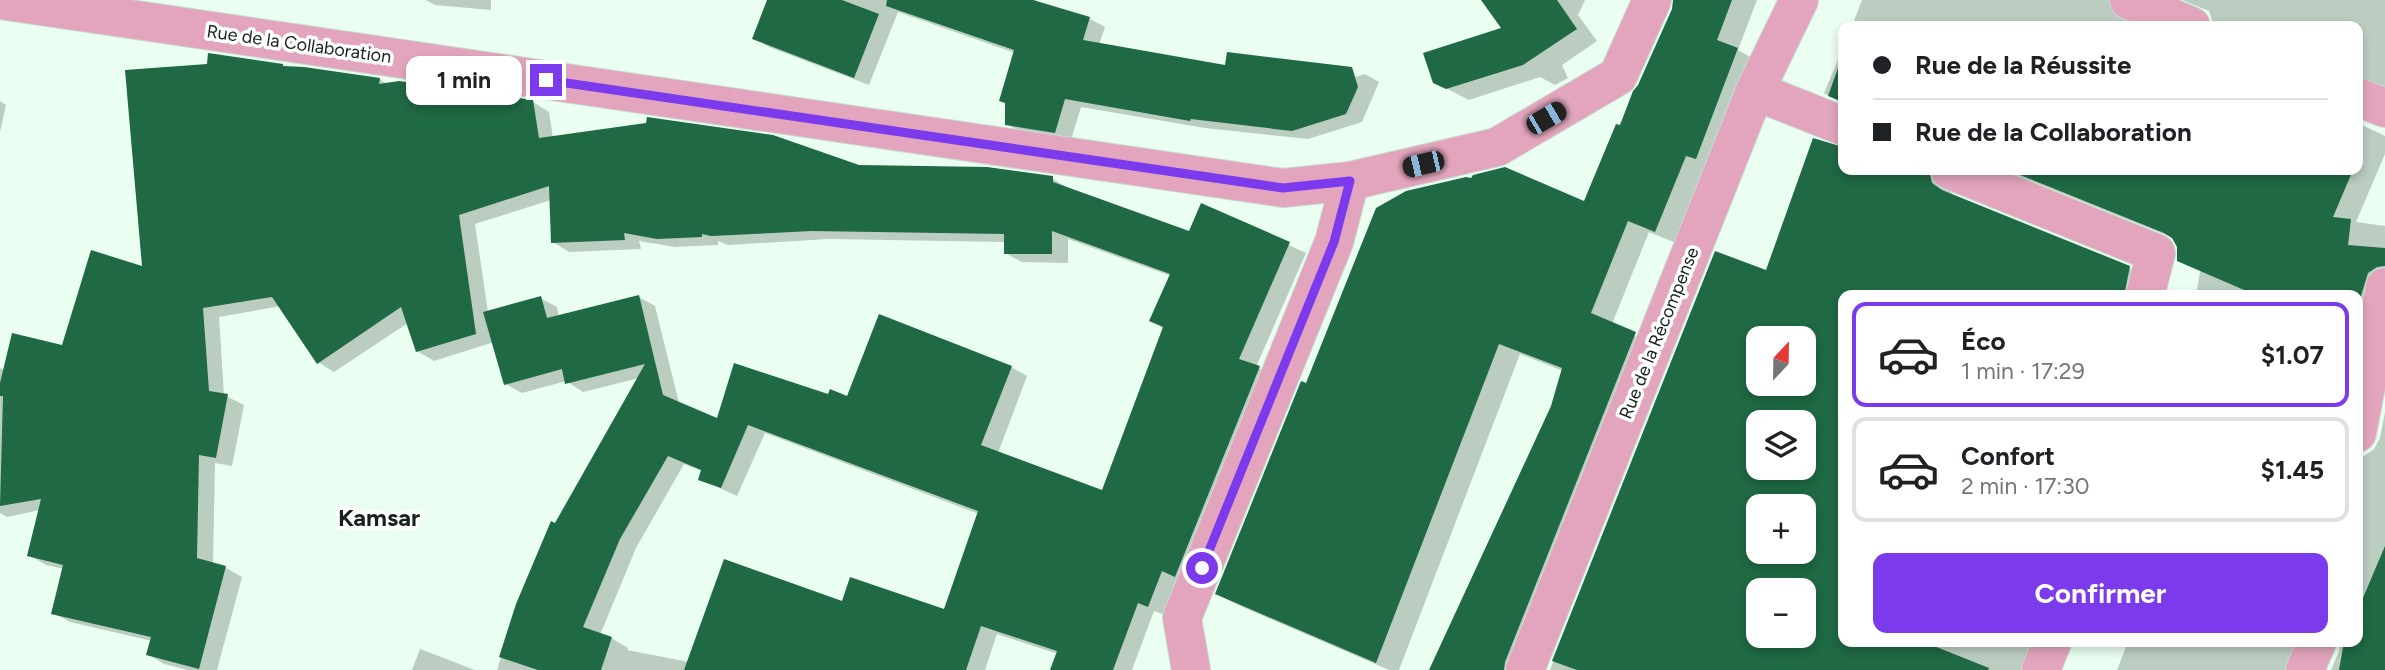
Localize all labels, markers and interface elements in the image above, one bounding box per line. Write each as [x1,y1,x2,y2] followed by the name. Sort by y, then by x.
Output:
[205,20,393,68] street label: Rue de la Collaboration
[1915,49,2131,81] text: Rue de la Réussite
[406,56,522,104] callout: 1 min
[530,64,562,96] route end
[437,66,491,94] text: 1 min
[1523,98,1570,138] car
[1915,116,2192,148] text: Rue de la Collaboration
[1401,149,1446,179] car
[1614,244,1704,422] street label: Rue de la Récompense
[1877,323,1940,386] icon: car
[1961,325,2006,357] text: Éco
[1746,326,1816,396] north arrow
[1746,326,1816,648] map controls
[2261,339,2324,371] text: $1.07
[1961,357,2085,385] text: 1 min · 17:29
[1746,410,1816,480] button: layers
[1877,438,1940,501] icon: car
[1961,440,2055,472] text: Confort
[2261,454,2324,486] text: $1.45
[1961,472,2089,500] text: 2 min · 17:30
[1746,494,1816,564] button: +
[338,503,420,532] district label: Kamsar
[1186,552,1218,584] route start
[1873,553,2328,633] button: Confirmer
[1746,578,1816,648] button: −

